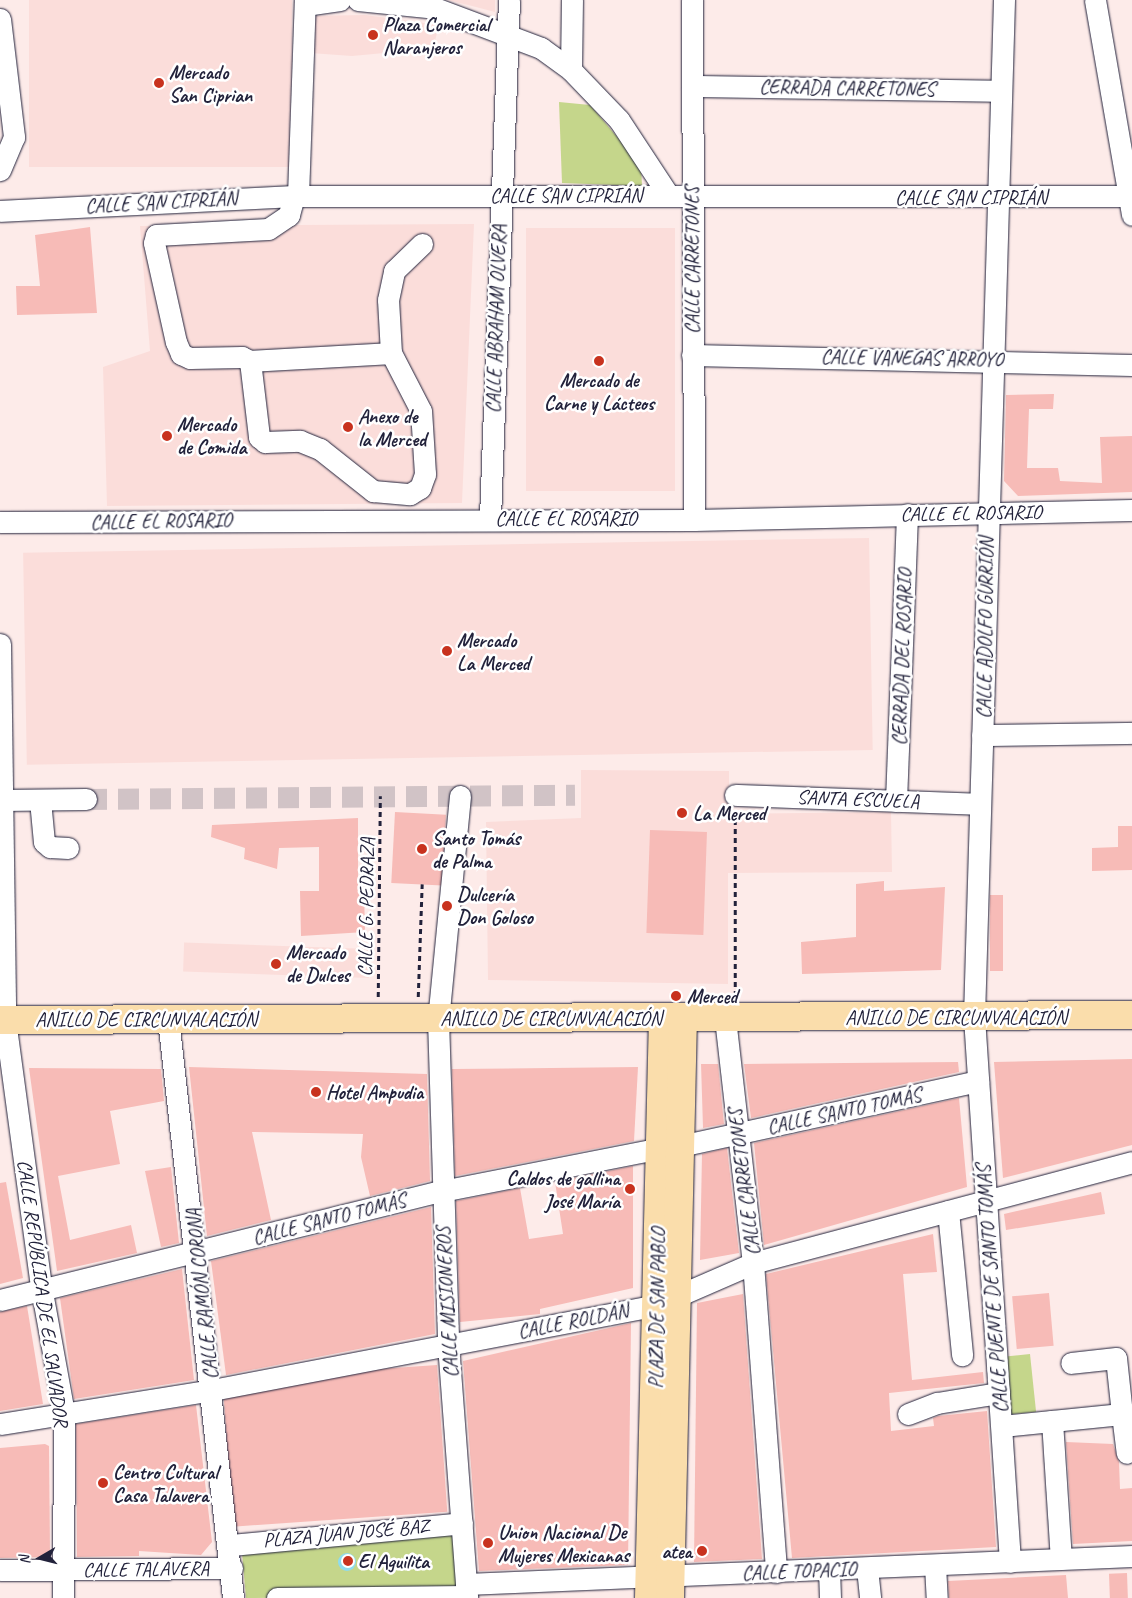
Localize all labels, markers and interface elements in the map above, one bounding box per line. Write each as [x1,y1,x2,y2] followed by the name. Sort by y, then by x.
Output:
[383,12,490,59] place label: Plaza Comercial Naranjeros
[367,29,379,41] marker: Plaza Comercial Naranjeros
[169,60,251,107] place label: Mercado San Ciprian
[759,74,935,102] street label: CERRADA CARRETONES
[153,77,165,89] marker: Mercado San Ciprian
[490,183,642,207] street label: CALLE SAN CIPRIÁN
[895,185,1047,209] street label: CALLE SAN CIPRIÁN
[85,186,237,218] street label: CALLE SAN CIPRIÁN
[680,186,704,334] street label: CALLE CARRETONES
[481,225,511,413] street label: CALLE ABRAHAM OLVERA
[820,344,1004,372] street label: CALLE VANEGAS ARROYO
[593,355,605,367] marker: Mercado de Carne y Lácteos
[544,369,654,416] place label: Mercado de Carne y Lácteos
[358,404,426,451] place label: Anexo de la Merced
[177,412,245,459] place label: Mercado de Comida
[342,421,354,433] marker: Anexo de la Merced
[161,430,173,442] marker: Mercado de Comida
[900,500,1042,526] street label: CALLE EL ROSARIO
[496,506,636,530] street label: CALLE EL ROSARIO
[90,508,232,534] street label: CALLE EL ROSARIO
[971,537,999,719] street label: CALLE ADOLFO GURRIÓN
[887,567,917,747] street label: CERRADA DEL ROSARIO
[457,628,530,675] place label: Mercado La Merced
[441,645,453,657] marker: Mercado La Merced
[797,785,919,813] street label: SANTA ESCUELA
[693,801,766,825] place label: La Merced
[675,806,689,820] marker: La Merced
[432,826,520,873] place label: Santo Tomás de Palma
[353,837,379,977] street label: CALLE G. PEDRAZA
[416,843,428,855] marker: Santo Tomás de Palma
[457,882,532,929] place label: Dulcería Don Goloso
[441,900,453,912] marker: Dulcería Don Goloso
[286,940,349,987] place label: Mercado de Dulces
[270,958,282,970] marker: Mercado de Dulces
[687,984,737,1008] place label: Merced
[669,989,683,1003] marker: Merced
[845,1005,1067,1029] street label: ANILLO DE CIRCUNVALACIÓN
[440,1006,662,1030] street label: ANILLO DE CIRCUNVALACIÓN
[35,1007,257,1031] street label: ANILLO DE CIRCUNVALACIÓN
[326,1080,423,1104] place label: Hotel Ampudia
[765,1083,923,1139] street label: CALLE SANTO TOMÁS
[310,1086,322,1098] marker: Hotel Ampudia
[723,1107,765,1257] street label: CALLE CARRETONES
[12,1158,74,1428] street label: CALLE REPÚBLICA DE EL SALVADOR
[971,1163,1013,1415] street label: CALLE PUENTE DE SANTO TOMÁS
[507,1166,620,1213] place label: Caldos de gallina José María
[624,1183,636,1195] marker: Caldos de gallina José María
[250,1188,408,1250] street label: CALLE SANTO TOMÁS
[181,1208,223,1380] street label: CALLE RAMÓN CORONA
[431,1226,463,1378] street label: CALLE MISIONEROS
[644,1227,670,1389] street label: PLAZA DE SAN PABLO
[516,1299,630,1343] street label: CALLE ROLDÁN
[113,1460,218,1507] place label: Centro Cultural Casa Talavera
[97,1477,109,1489] marker: Centro Cultural Casa Talavera
[262,1514,430,1552] street label: PLAZA JUAN JOSÉ BAZ
[498,1520,629,1567] place label: Union Nacional De Mujeres Mexicanas
[15,1533,65,1583] north arrow
[482,1537,494,1549] marker: Union Nacional De Mujeres Mexicanas
[661,1539,692,1563] place label: atea
[696,1545,708,1557] marker: atea
[358,1549,429,1573] place label: El Aguilita
[16,1555,34,1566] text: N
[342,1555,354,1567] marker: El Aguilita
[83,1556,209,1582] street label: CALLE TALAVERA
[741,1557,857,1585] street label: CALLE TOPACIO

